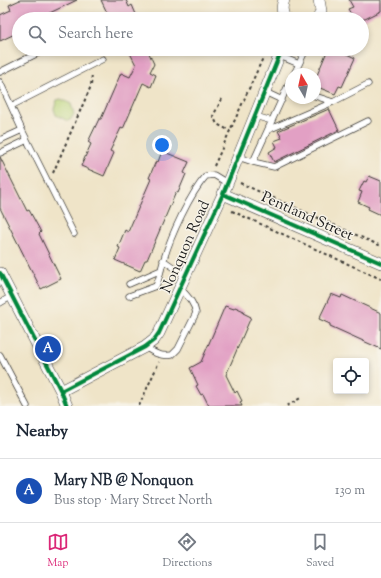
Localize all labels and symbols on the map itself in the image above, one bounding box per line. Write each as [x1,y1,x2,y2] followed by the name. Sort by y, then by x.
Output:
[285,68,321,104] north arrow
[152,135,172,155] your location
[258,187,356,247] street label: Pentland Street
[156,197,216,297] street label: Nonquon Road
[35,334,61,364] pin: A

